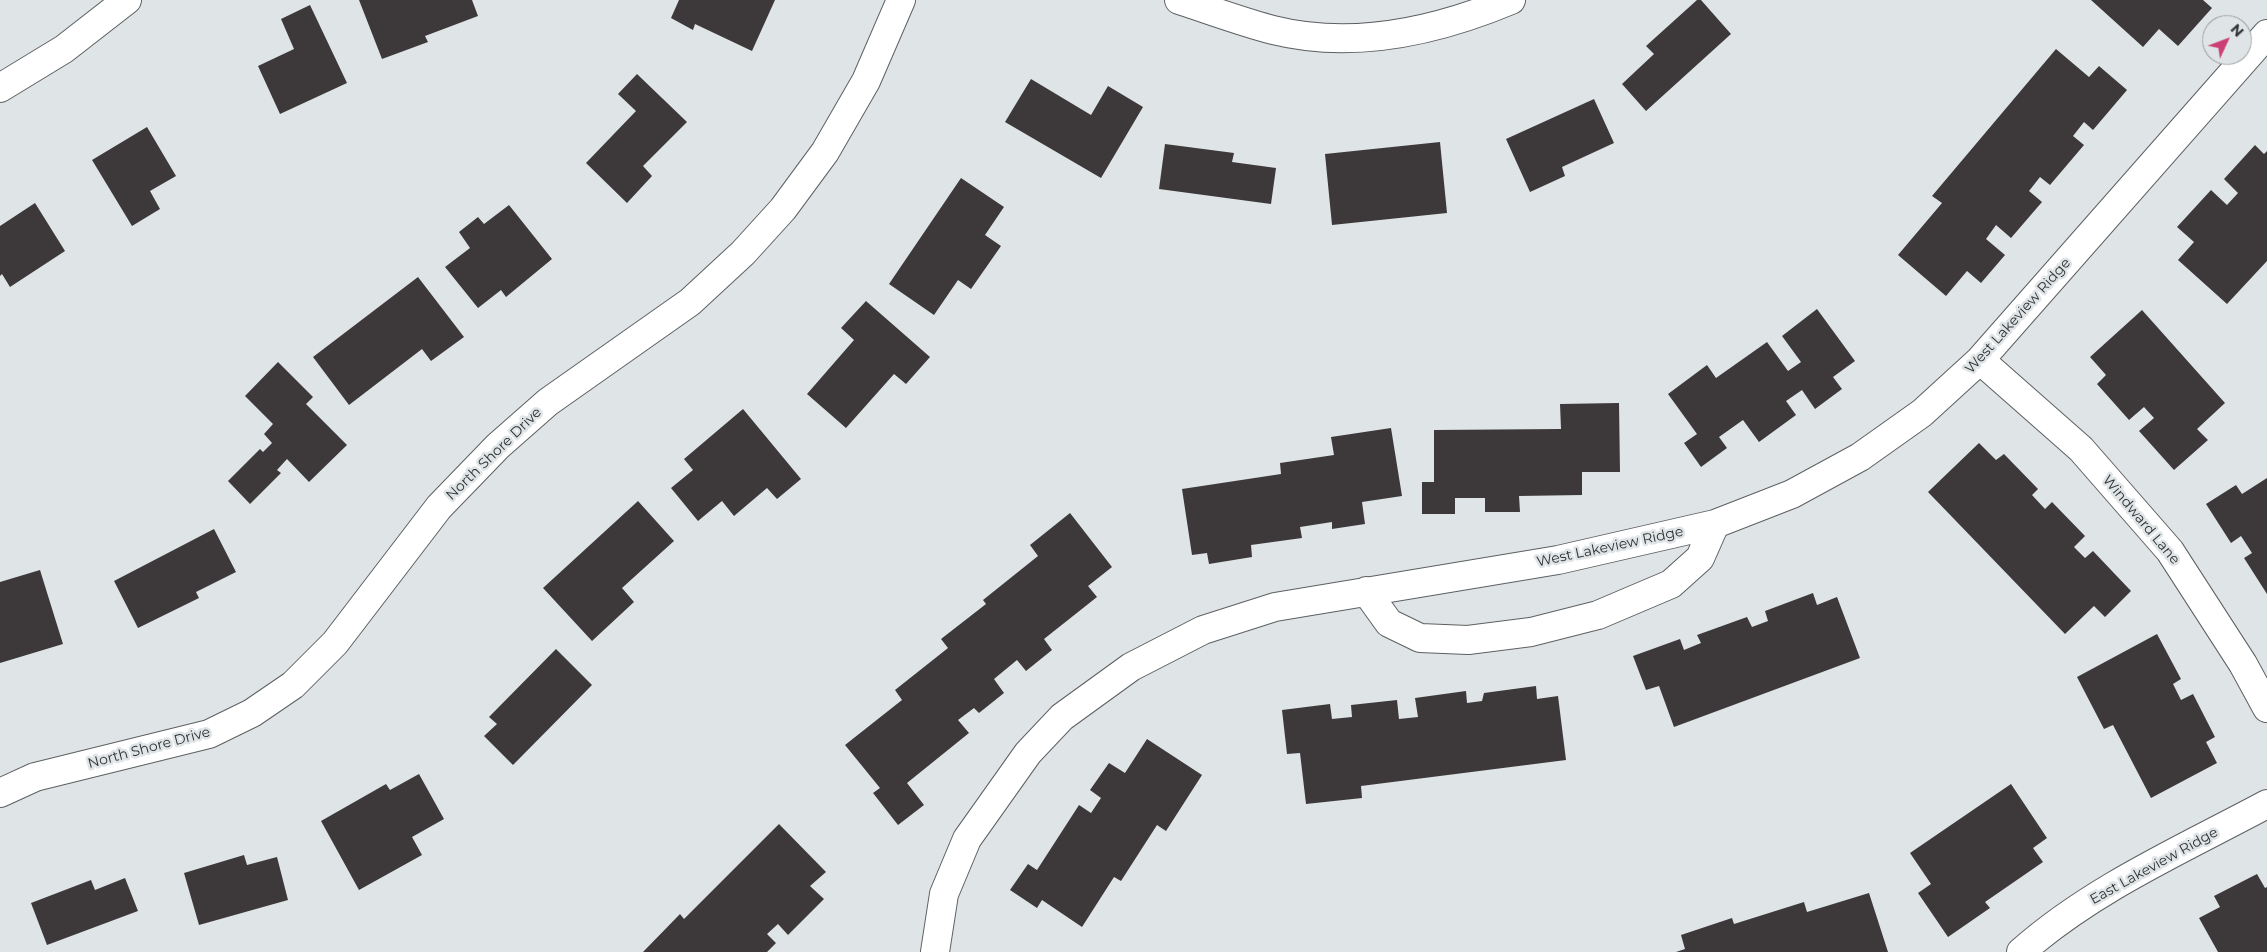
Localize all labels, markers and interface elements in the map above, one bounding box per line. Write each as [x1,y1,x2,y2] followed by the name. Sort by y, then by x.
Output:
[2202,15,2252,65] north arrow
[2227,20,2248,41] text: N
[1962,255,2074,377] street label: West Lakeview Ridge
[443,404,545,504] street label: North Shore Drive
[2099,472,2183,568] street label: Windward Lane
[1535,523,1685,571] street label: West Lakeview Ridge
[86,724,212,772] street label: North Shore Drive
[2087,824,2221,908] street label: East Lakeview Ridge

